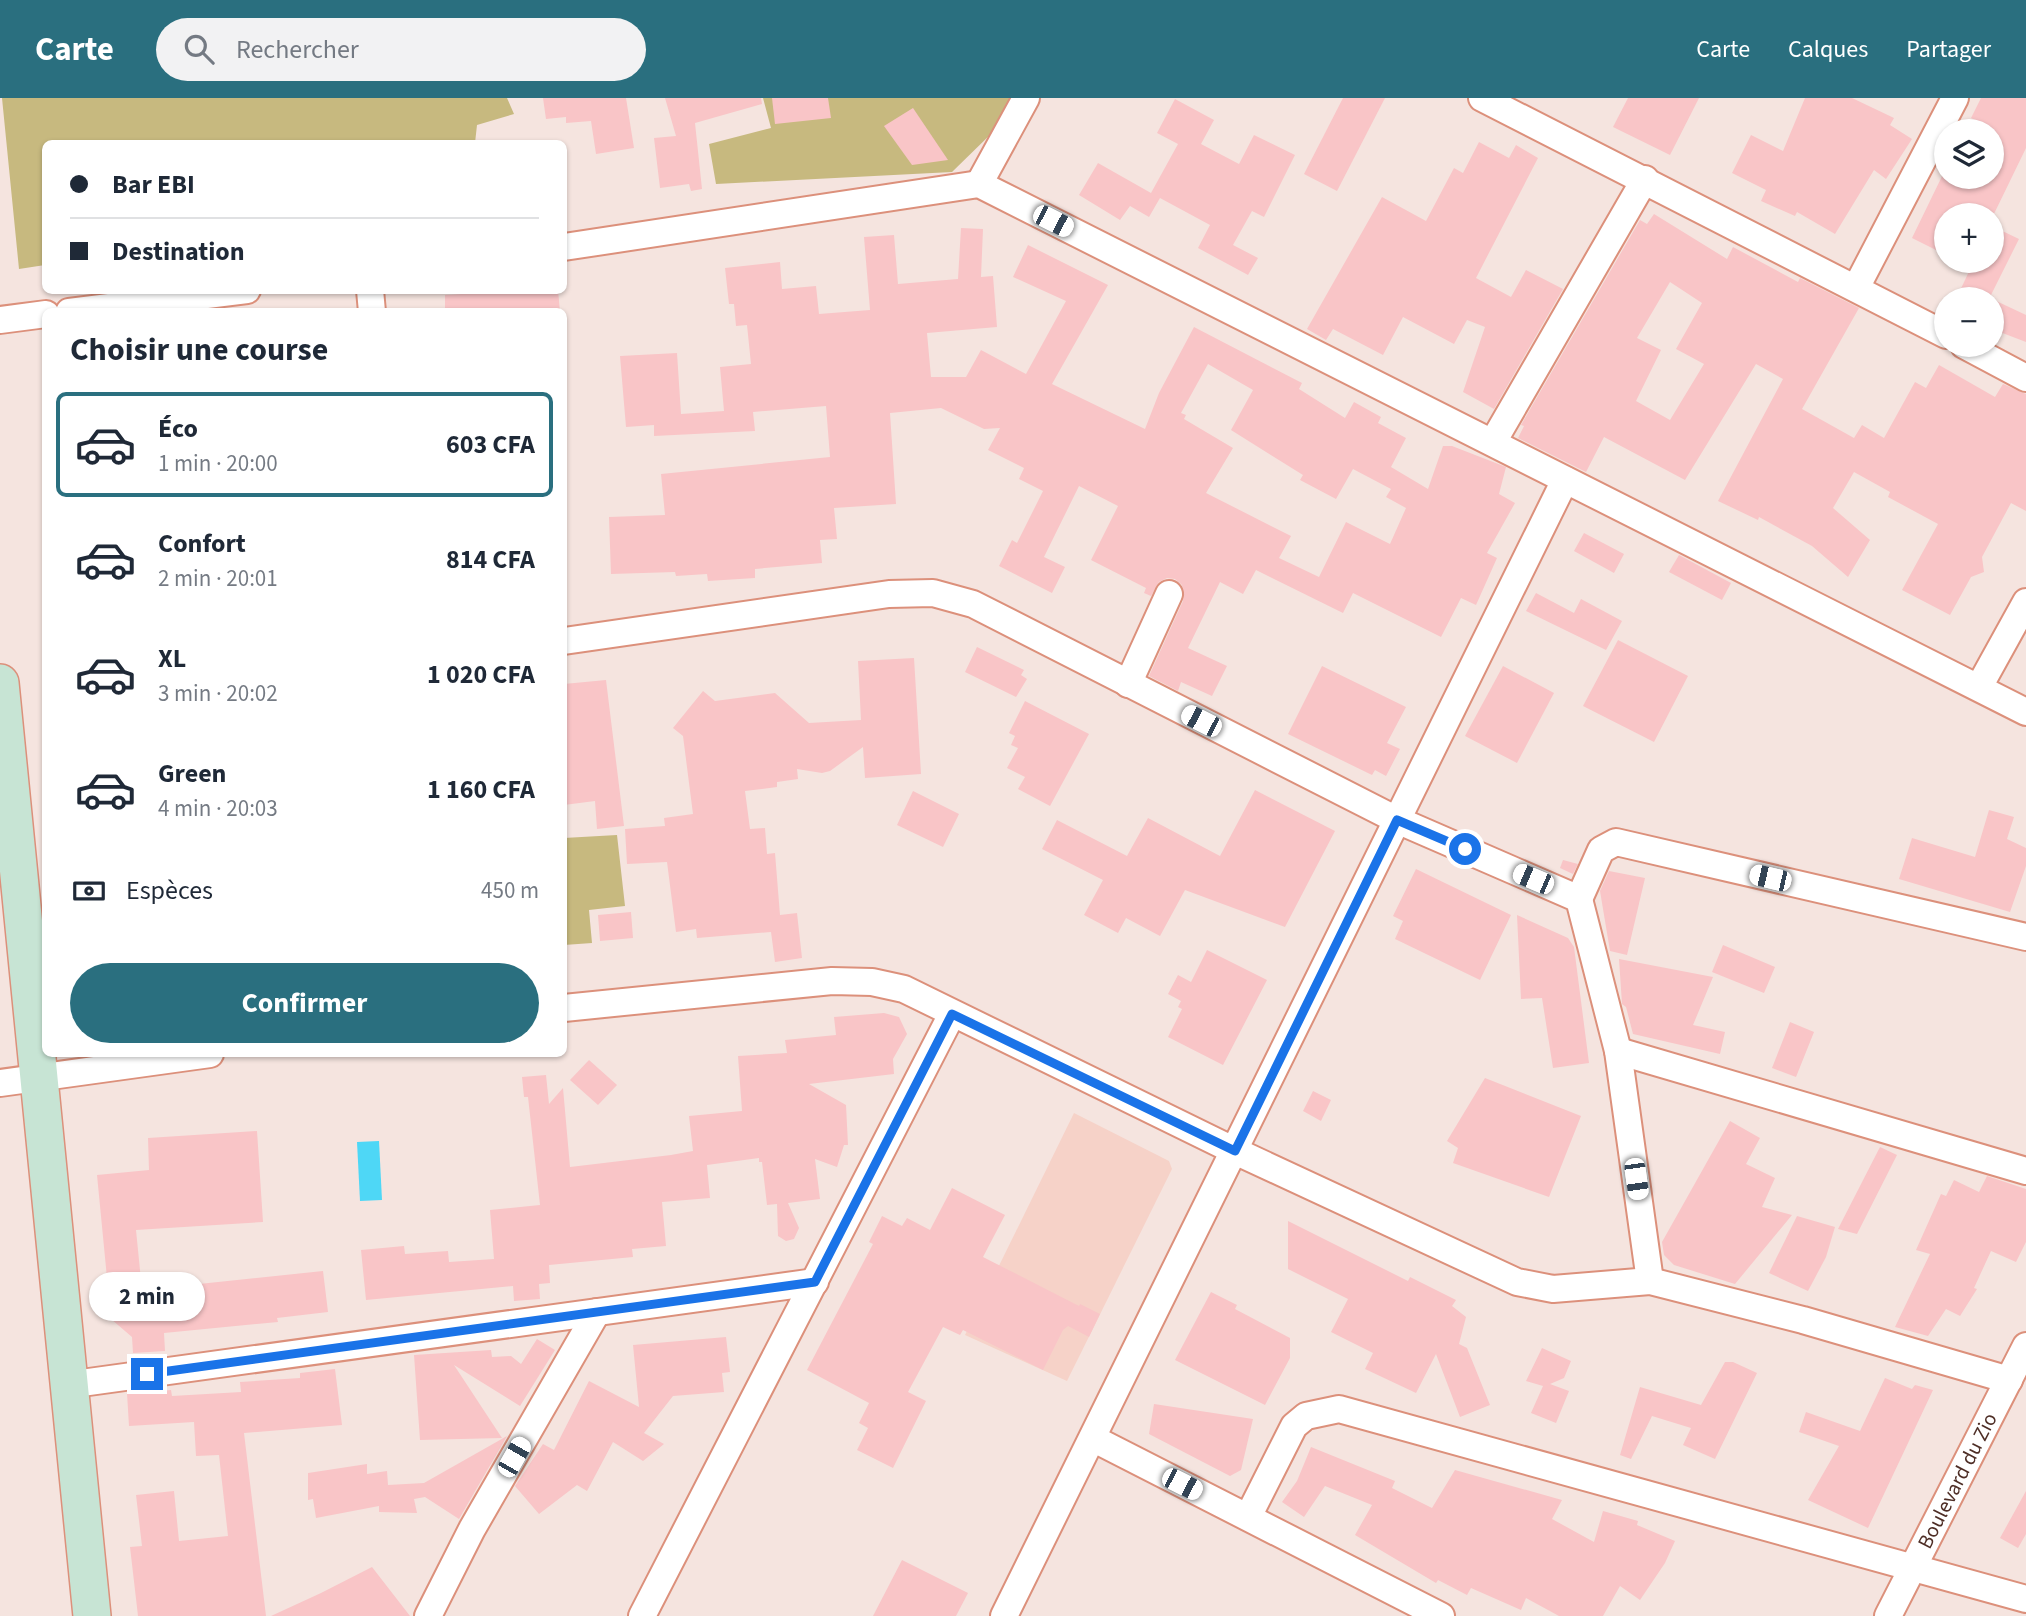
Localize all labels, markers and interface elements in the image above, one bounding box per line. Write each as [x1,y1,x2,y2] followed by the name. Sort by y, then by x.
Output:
[156,18,646,81] search box
[35,26,114,73] text: Carte
[180,30,218,68] icon: search
[236,31,359,68] text: Rechercher
[1696,32,1750,67] text: Carte
[1788,32,1868,67] text: Calques
[1906,32,1991,67] text: Partager
[1934,119,2004,357] map controls
[1934,119,2004,189] button: layers
[112,166,195,203] text: Bar EBI
[1030,202,1077,240] car
[1934,203,2004,273] button: +
[112,233,245,270] text: Destination
[1934,287,2004,357] button: −
[70,327,328,373] text: Choisir une course
[158,410,198,447] text: Éco
[74,413,137,476] icon: car
[446,426,535,463] text: 603 CFA
[158,447,278,480] text: 1 min · 20:00
[158,525,246,562] text: Confort
[74,528,137,591] icon: car
[446,541,535,578] text: 814 CFA
[158,562,278,595] text: 2 min · 20:01
[158,640,186,677] text: XL
[74,643,137,706] icon: car
[427,656,535,693] text: 1 020 CFA
[158,677,278,710] text: 3 min · 20:02
[1178,702,1225,740] car
[158,755,226,792] text: Green
[74,758,137,821] icon: car
[427,771,535,808] text: 1 160 CFA
[158,792,278,825] text: 4 min · 20:03
[1449,833,1481,865] route start
[1510,861,1557,897] car
[1748,863,1793,893] car
[70,872,108,910] icon: cash
[126,872,213,909] text: Espèces
[481,874,539,907] text: 450 m
[70,963,539,1043] button: Confirmer
[1623,1157,1650,1201] car
[89,1272,205,1322] callout: 2 min
[119,1280,175,1313] text: 2 min
[131,1358,163,1390] route end
[1910,1407,2004,1554] street label: Boulevard du Zio
[495,1434,534,1480] car
[1159,1465,1206,1503] car

